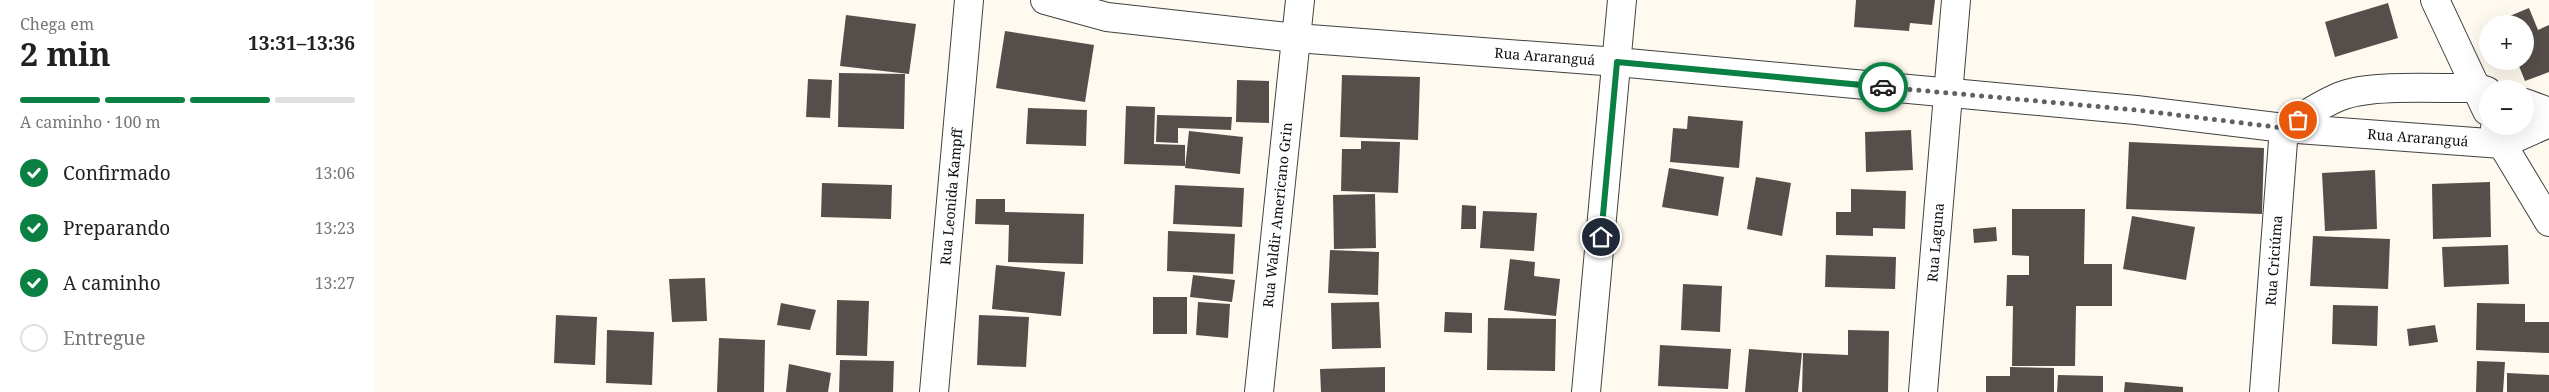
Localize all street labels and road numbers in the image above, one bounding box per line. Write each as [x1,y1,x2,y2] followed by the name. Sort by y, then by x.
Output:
[1494,43,1596,69] street label: Rua Araranguá
[1258,121,1296,309] street label: Rua Waldir Americano Grin
[2367,124,2469,151] street label: Rua Araranguá
[935,127,967,266] street label: Rua Leonida Kampff
[1922,202,1948,283] street label: Rua Laguna
[2261,214,2286,306] street label: Rua Criciúma

